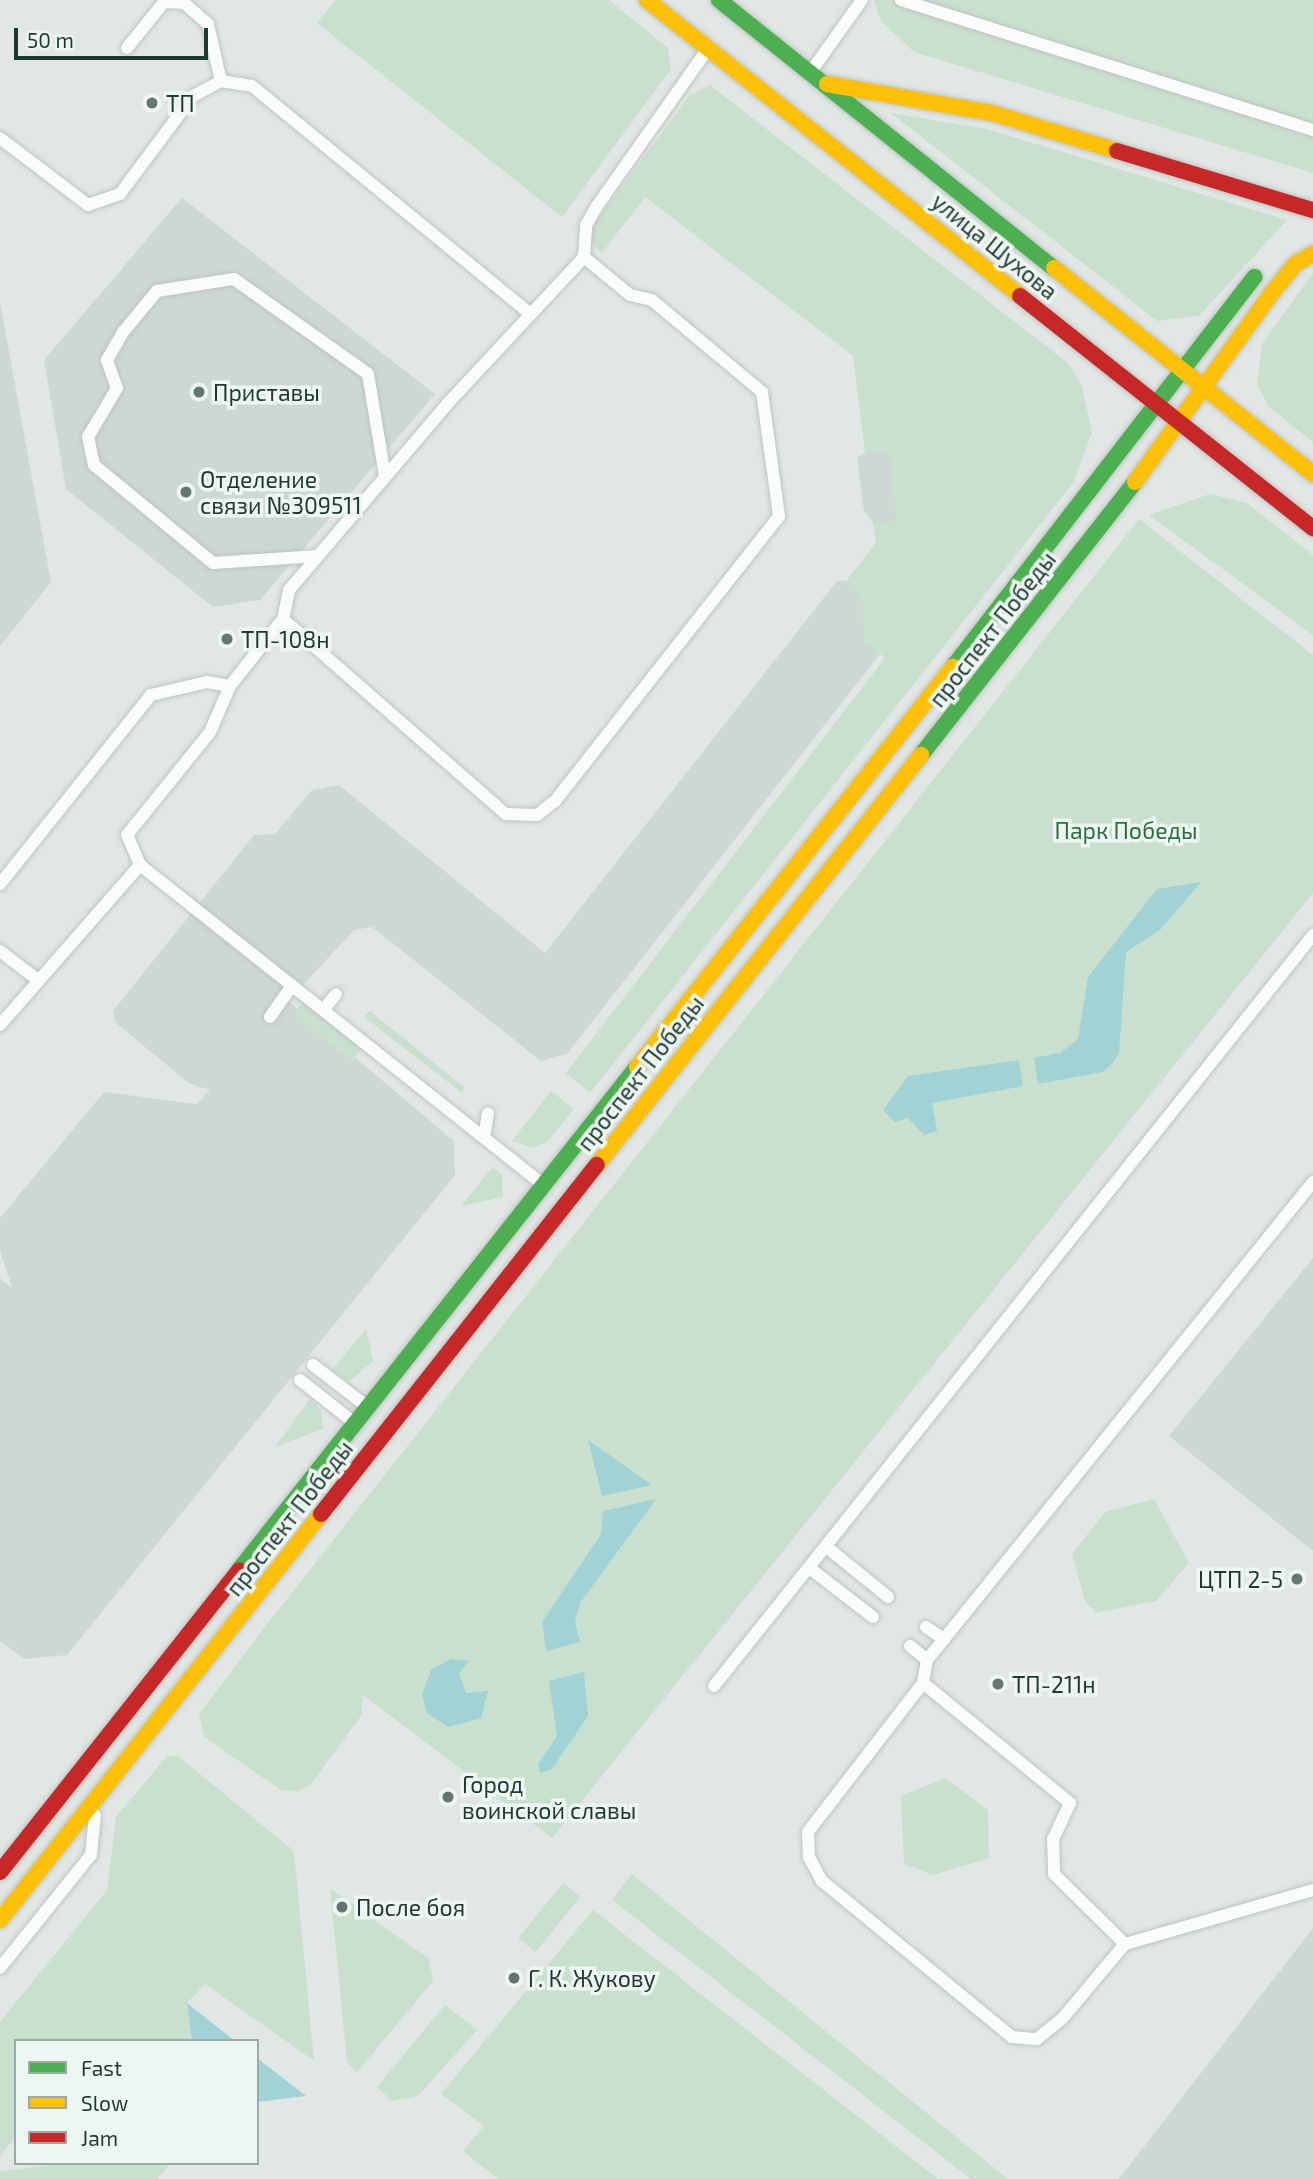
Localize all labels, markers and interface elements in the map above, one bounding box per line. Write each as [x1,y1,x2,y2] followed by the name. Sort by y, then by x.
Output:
[18,14,212,58] scale bar
[27,27,74,52] text: 50 m
[166,89,195,117] place label: ТП
[144,95,160,111] marker: ТП
[927,187,1063,305] street label: улица Шухова
[213,378,320,406] place label: Приставы
[191,384,207,400] marker: Приставы
[200,465,362,519] place label: Отделение связи №309511
[178,484,194,500] marker: Отделение связи №309511
[923,546,1061,712] street label: проспект Победы
[241,625,330,653] place label: ТП-108н
[219,631,235,647] marker: ТП-108н
[1055,816,1197,844] park label: Парк Победы
[571,990,709,1156] street label: проспект Победы
[220,1435,358,1601] street label: проспект Победы
[1198,1565,1283,1593] place label: ЦТП 2-5
[1289,1571,1305,1587] marker: ЦТП 2-5
[1012,1670,1096,1698] place label: ТП-211н
[990,1676,1006,1692] marker: ТП-211н
[462,1770,636,1824] place label: Город воинской славы
[440,1789,456,1805] marker: Город воинской славы
[356,1893,465,1921] place label: После боя
[334,1899,350,1915] marker: После боя
[528,1964,656,1992] place label: Г. К. Жукову
[506,1970,522,1986] marker: Г. К. Жукову
[14,2039,259,2165] legend
[81,2055,122,2080] text: Fast
[81,2090,128,2115] text: Slow
[81,2125,118,2150] text: Jam

